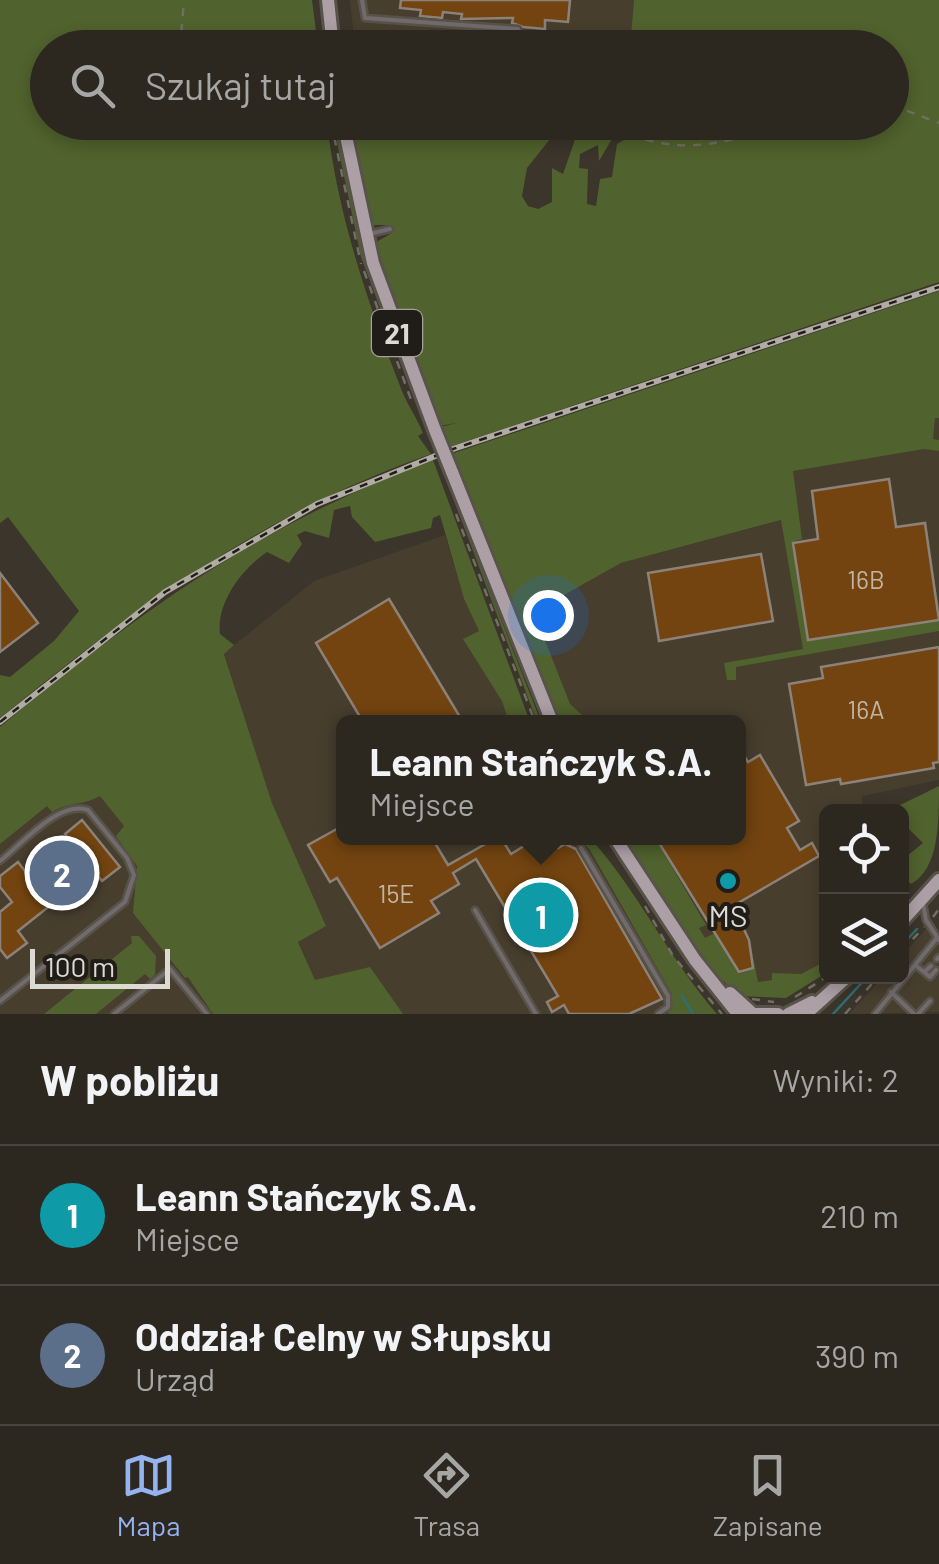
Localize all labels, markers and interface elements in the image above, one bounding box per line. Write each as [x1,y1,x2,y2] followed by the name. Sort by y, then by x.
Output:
[30,30,909,140] search box
[65,58,120,113] icon: search
[145,62,336,108] text: Szukaj tutaj
[372,310,422,356] road number: 21
[847,564,885,594] house number: 16B
[523,590,574,641] your location
[848,694,884,724] house number: 16A
[336,715,746,845] popup
[370,738,712,784] text: Leann Stańczyk S.A.
[370,784,475,822] text: Miejsce
[819,804,909,984] map controls
[819,804,909,894] button: locate
[30,836,94,910] pin: 2
[717,870,739,892] marker: MS
[378,878,414,908] house number: 15E
[508,878,574,952] pin: 1
[819,894,909,984] button: layers
[709,897,747,933] place label: MS
[30,944,170,988] scale bar
[45,949,115,983] text: 100 m
[40,1054,219,1104] text: W pobliżu
[772,1060,899,1098] text: Wyniki: 2
[135,1173,478,1219] text: Leann Stańczyk S.A.
[67,1196,78,1234] text: 1
[820,1196,899,1234] text: 210 m
[135,1219,240,1257] text: Miejsce
[135,1313,552,1359] text: Oddział Celny w Słupsku
[64,1336,81,1374] text: 2
[815,1336,899,1374] text: 390 m
[135,1359,215,1397] text: Urząd
[116,1448,180,1542] tab: Mapa
[413,1448,480,1542] tab: Trasa
[713,1448,823,1542] tab: Zapisane

